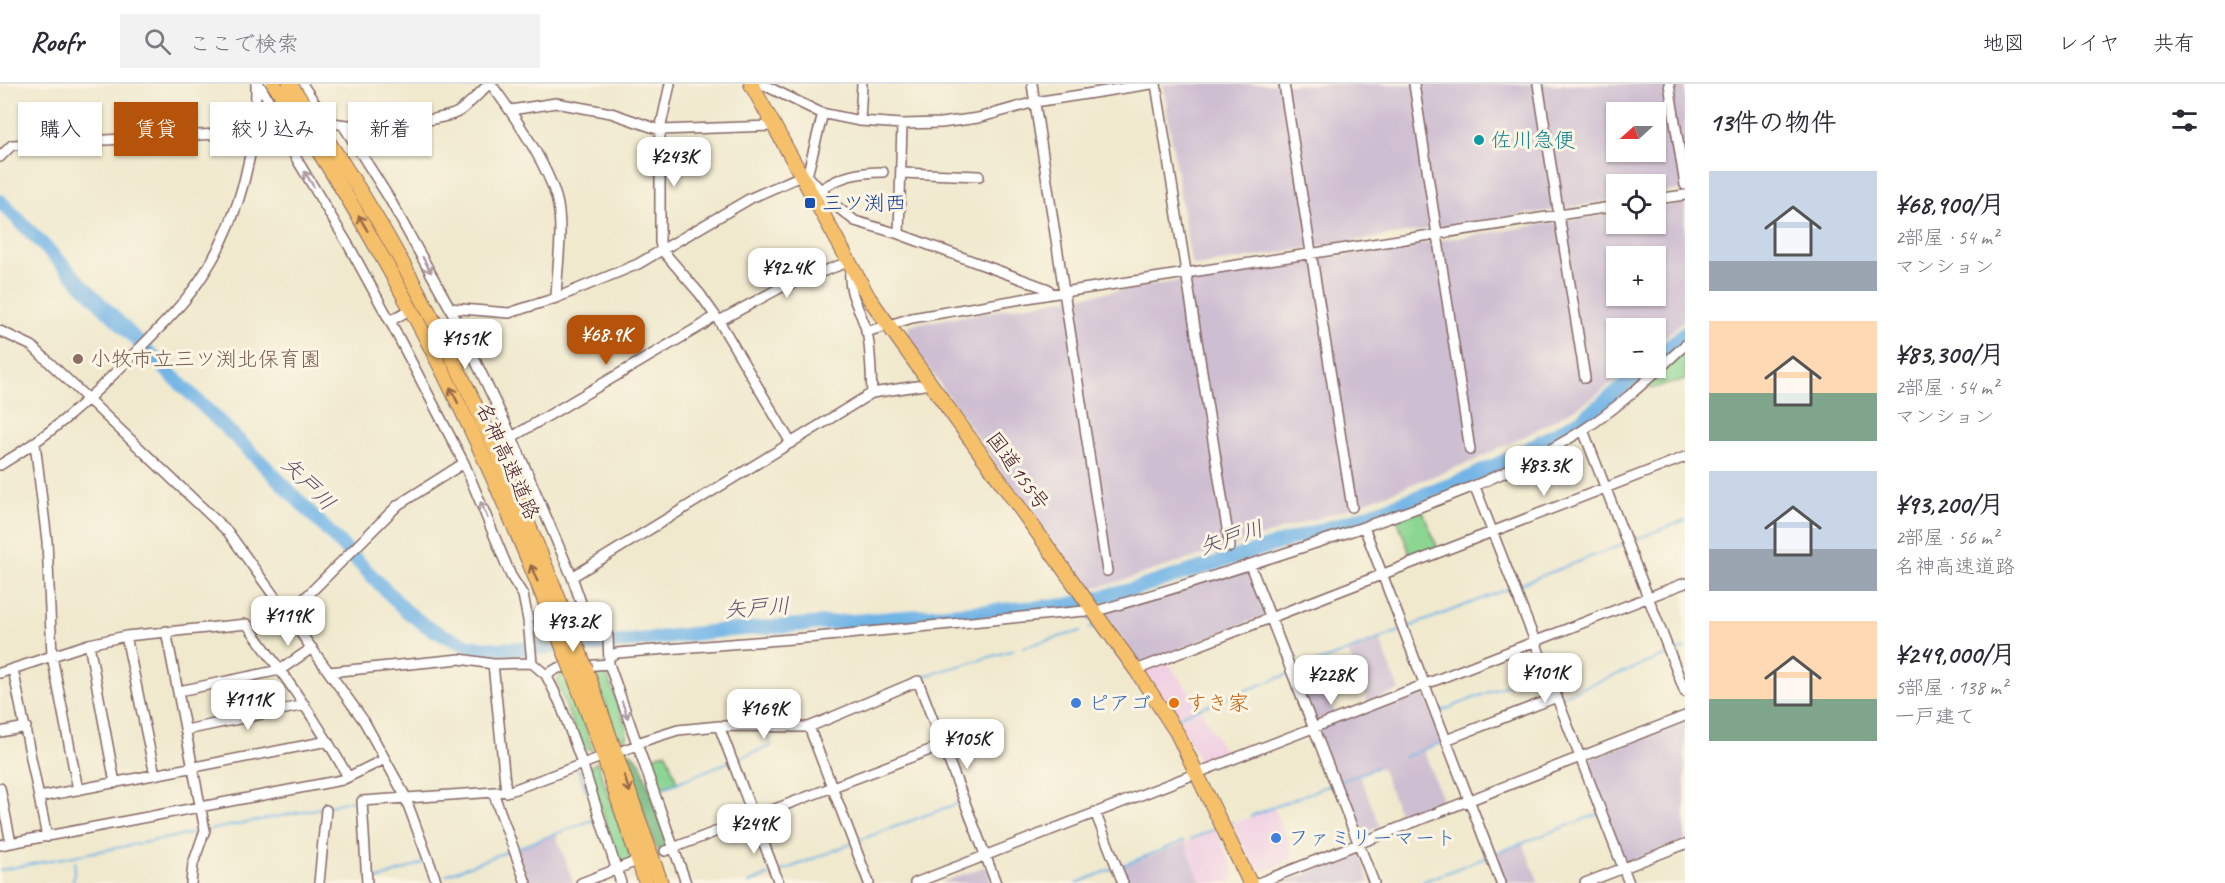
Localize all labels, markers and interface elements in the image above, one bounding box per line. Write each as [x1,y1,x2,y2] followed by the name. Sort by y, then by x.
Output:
[120,14,540,68] search box
[30,24,84,59] text: Roofr
[141,25,174,58] icon: search
[189,30,299,58] text: ここで検索
[1983,30,2025,56] text: 地図
[2058,30,2120,56] text: レイヤ
[2153,30,2195,56] text: 共有
[18,102,102,156] chip: 購入
[114,102,198,156] chip: 賃貸
[210,102,336,156] chip: 絞り込み
[348,102,432,156] chip: 新着
[1606,102,1666,162] north arrow
[1606,102,1666,378] map controls
[2168,104,2201,137] icon: filters
[1709,106,1836,139] text: 13件の物件
[1491,127,1575,153] place label: 佐川急便
[1472,133,1486,147] marker: 佐川急便
[632,137,716,188] pin: ¥243K
[651,144,697,169] text: ¥243K
[302,171,314,188] one-way arrow
[1606,174,1666,234] button: locate
[1895,188,2005,221] text: ¥68,900/月
[822,190,906,216] place label: 三ツ渕西
[1757,195,1829,267] icon: home
[803,196,817,210] marker: 三ツ渕西
[356,215,368,232] one-way arrow
[1895,225,1998,250] text: 2部屋 · 54 m²
[1606,246,1666,306] button: +
[738,248,836,299] pin: ¥92.4K
[1895,254,1994,279] text: マンション
[762,255,812,280] text: ¥92.4K
[421,256,433,273] one-way arrow
[557,315,655,366] pin: ¥68.9K
[1606,318,1666,378] button: −
[423,319,507,370] pin: ¥151K
[581,322,631,347] text: ¥68.9K
[442,326,488,351] text: ¥151K
[1895,338,2005,371] text: ¥83,300/月
[1757,345,1829,417] icon: home
[90,346,321,372] place label: 小牧市立三ツ渕北保育園
[71,352,85,366] marker: 小牧市立三ツ渕北保育園
[1895,375,1998,400] text: 2部屋 · 54 m²
[448,386,460,404] one-way arrow
[470,398,546,524] street label: 名神高速道路
[1895,404,1994,429] text: マンション
[981,426,1055,516] street label: 国道155号
[1495,446,1593,497] pin: ¥83.3K
[275,450,342,517] water label: 矢戸川
[1519,453,1569,478] text: ¥83.3K
[1895,488,2005,521] text: ¥93,200/月
[1757,495,1829,567] icon: home
[477,501,488,519] one-way arrow
[1196,514,1267,561] water label: 矢戸川
[1895,525,1998,550] text: 2部屋 · 56 m²
[1895,554,2015,579] text: 名神高速道路
[528,564,539,582] one-way arrow
[723,592,791,624] water label: 矢戸川
[246,596,330,647] pin: ¥119K
[524,602,622,653] pin: ¥93.2K
[265,603,311,628] text: ¥119K
[548,609,598,634] text: ¥93.2K
[1895,638,2016,671] text: ¥249,000/月
[1757,645,1829,717] icon: home
[1503,653,1587,704] pin: ¥101K
[1289,655,1373,706] pin: ¥228K
[1522,660,1568,685] text: ¥101K
[1308,662,1354,687] text: ¥228K
[1895,675,2007,700] text: 5部屋 · 138 m²
[206,680,290,731] pin: ¥111K
[225,687,271,712] text: ¥111K
[722,689,806,740] pin: ¥169K
[1088,690,1151,716] place label: ピアゴ
[1186,690,1249,716] place label: すき家
[741,696,787,721] text: ¥169K
[1069,696,1083,710] marker: ピアゴ
[1167,696,1181,710] marker: すき家
[621,700,632,719] one-way arrow
[1895,704,1975,729] text: 一戸建て
[925,719,1009,770] pin: ¥105K
[944,726,990,751] text: ¥105K
[622,774,633,793] one-way arrow
[712,804,796,855] pin: ¥249K
[731,811,777,836] text: ¥249K
[1288,825,1456,851] place label: ファミリーマート
[1269,831,1283,845] marker: ファミリーマート

